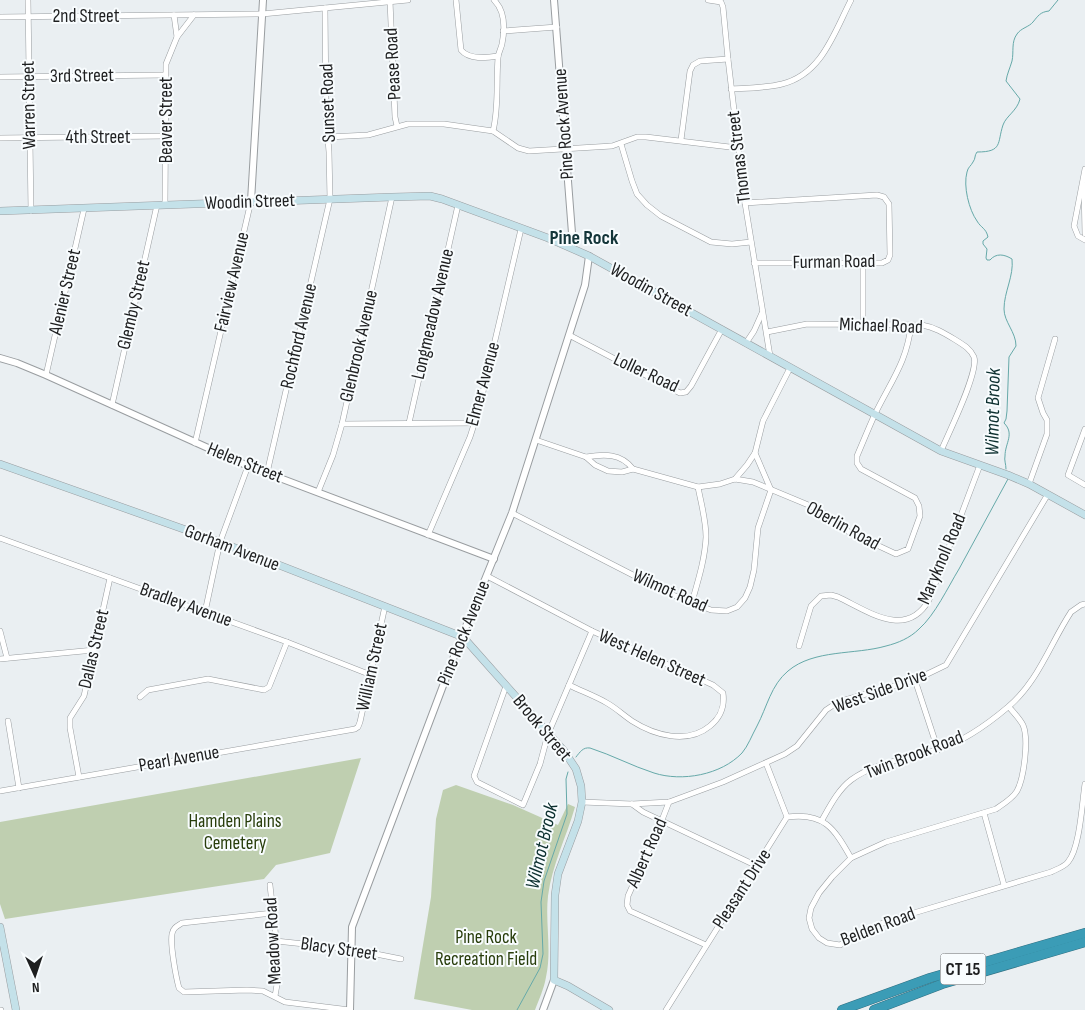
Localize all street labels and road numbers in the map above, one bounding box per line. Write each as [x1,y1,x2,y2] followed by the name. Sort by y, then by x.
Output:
[53,5,120,28] street label: 2nd Street
[380,27,406,101] street label: Pease Road
[17,60,41,150] street label: Warren Street
[315,63,341,143] street label: Sunset Road
[50,64,114,88] street label: 3rd Street
[549,68,579,180] street label: Pine Rock Avenue
[155,76,178,163] street label: Beaver Street
[722,109,756,205] street label: Thomas Street
[66,126,131,149] street label: 4th Street
[204,189,296,215] street label: Woodin Street
[209,230,255,334] street label: Fairview Avenue
[407,246,459,382] street label: Longmeadow Avenue
[44,247,86,338] street label: Alenier Street
[792,250,876,274] street label: Furman Road
[113,258,155,352] street label: Glemby Street
[606,258,696,322] street label: Woodin Street
[276,281,322,391] street label: Rochford Avenue
[335,288,383,404] street label: Glenbrook Avenue
[839,313,923,339] street label: Michael Road
[461,339,505,429] street label: Elmer Avenue
[610,348,682,398] street label: Loller Road
[204,437,286,489] street label: Helen Street
[802,496,884,556] street label: Oberlin Road
[913,510,971,608] street label: Maryknoll Road
[181,519,283,577] street label: Gorham Avenue
[629,564,711,618] street label: Wilmot Road
[433,577,495,689] street label: Pine Rock Avenue
[137,578,235,632] street label: Bradley Avenue
[74,607,114,691] street label: Dallas Street
[351,621,393,713] street label: William Street
[595,624,709,692] street label: West Helen Street
[830,663,930,719] street label: West Side Drive
[508,690,577,766] street label: Brook Street
[862,726,966,784] street label: Twin Brook Road
[137,741,221,777] street label: Pearl Avenue
[621,815,672,892] street label: Albert Road
[708,845,776,933] street label: Pleasant Drive
[259,897,287,985] street label: Meadow Road
[837,902,919,952] street label: Belden Road
[299,932,379,966] street label: Blacy Street
[940,954,986,984] road number: CT 15

